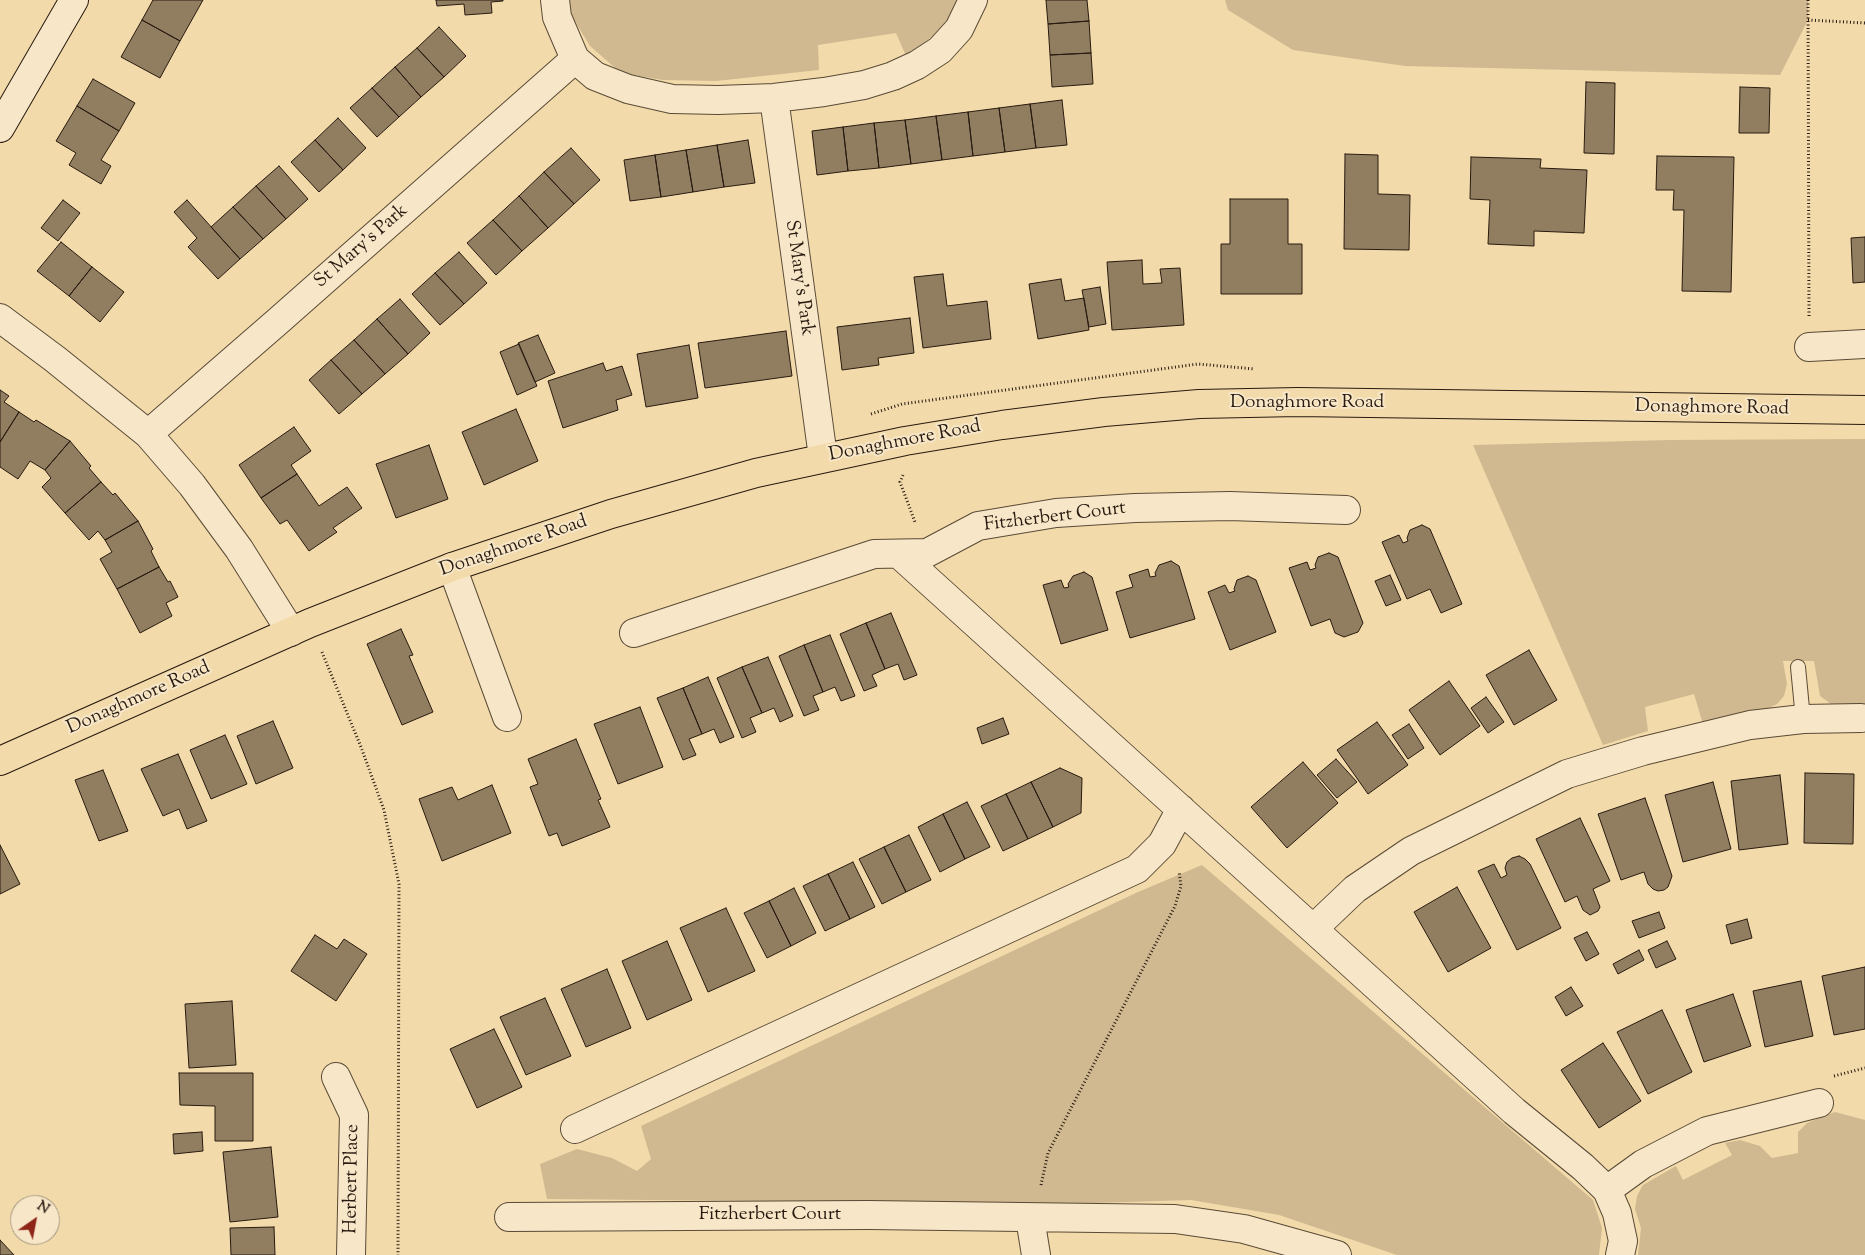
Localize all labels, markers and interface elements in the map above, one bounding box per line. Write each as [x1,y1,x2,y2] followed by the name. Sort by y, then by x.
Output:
[310,200,414,294] street label: St Mary's Park
[779,219,817,337] street label: St Mary's Park
[1230,393,1384,415] street label: Donaghmore Road
[1635,396,1789,422] street label: Donaghmore Road
[827,416,983,468] street label: Donaghmore Road
[983,498,1127,538] street label: Fitzherbert Court
[437,511,591,583] street label: Donaghmore Road
[64,657,214,741] street label: Donaghmore Road
[341,1124,365,1234] street label: Herbert Place
[10,1195,60,1245] north arrow
[32,1197,53,1220] text: N
[699,1205,841,1227] street label: Fitzherbert Court

